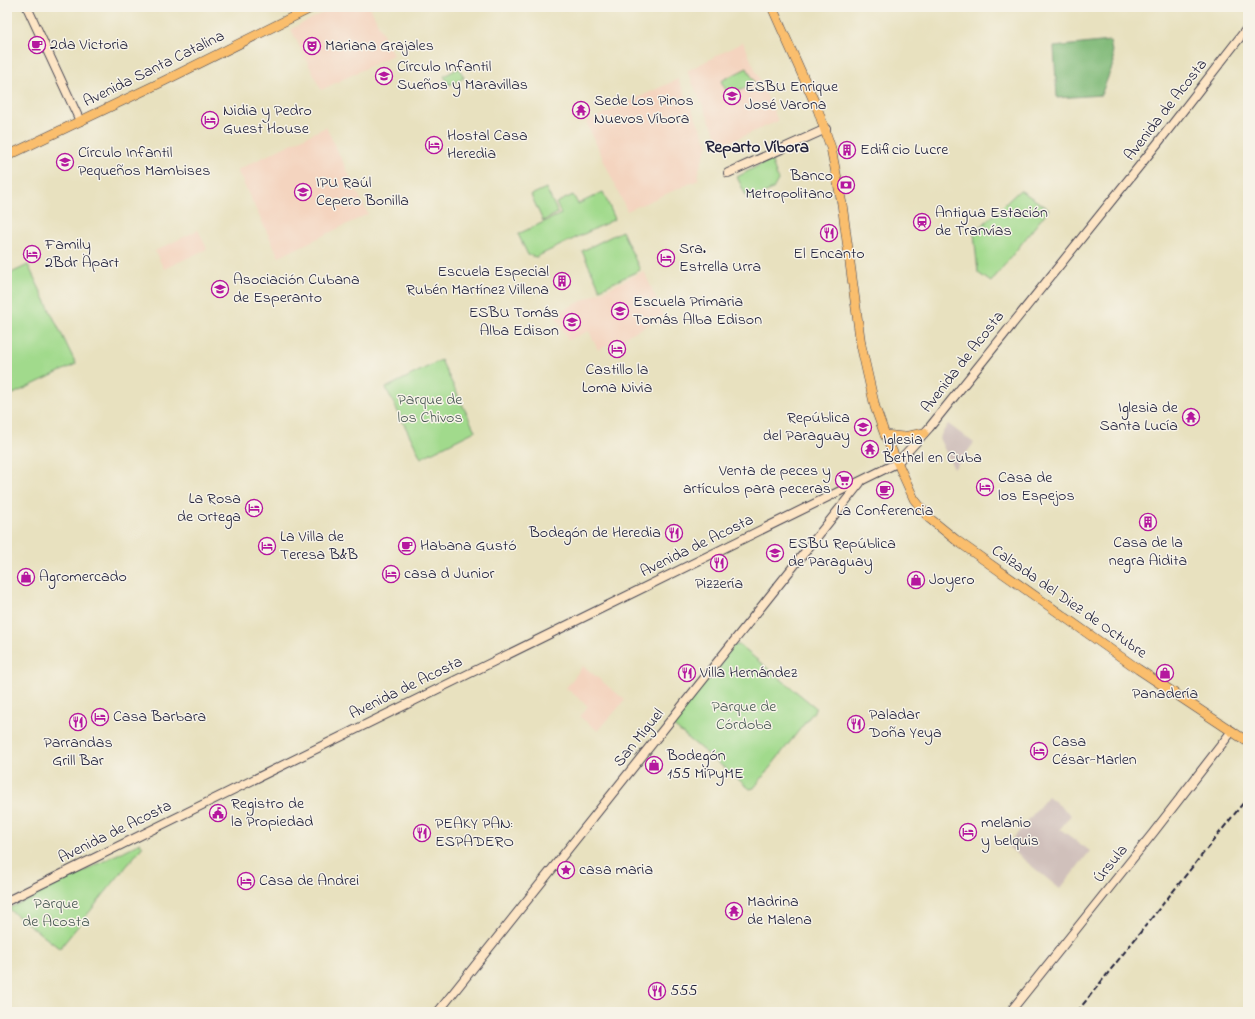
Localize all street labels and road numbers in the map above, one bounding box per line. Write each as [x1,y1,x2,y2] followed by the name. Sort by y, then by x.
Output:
[79,24,229,114] street label: Avenida Santa Catalina
[1118,54,1214,166] street label: Avenida de Acosta
[915,306,1011,418] street label: Avenida de Acosta
[636,508,758,584] street label: Avenida de Acosta
[986,539,1152,665] street label: Calzada del Diez de Octubre
[345,650,467,726] street label: Avenida de Acosta
[608,703,670,773] street label: San Miguel
[54,794,176,870] street label: Avenida de Acosta
[1088,839,1134,889] street label: Úrsula

